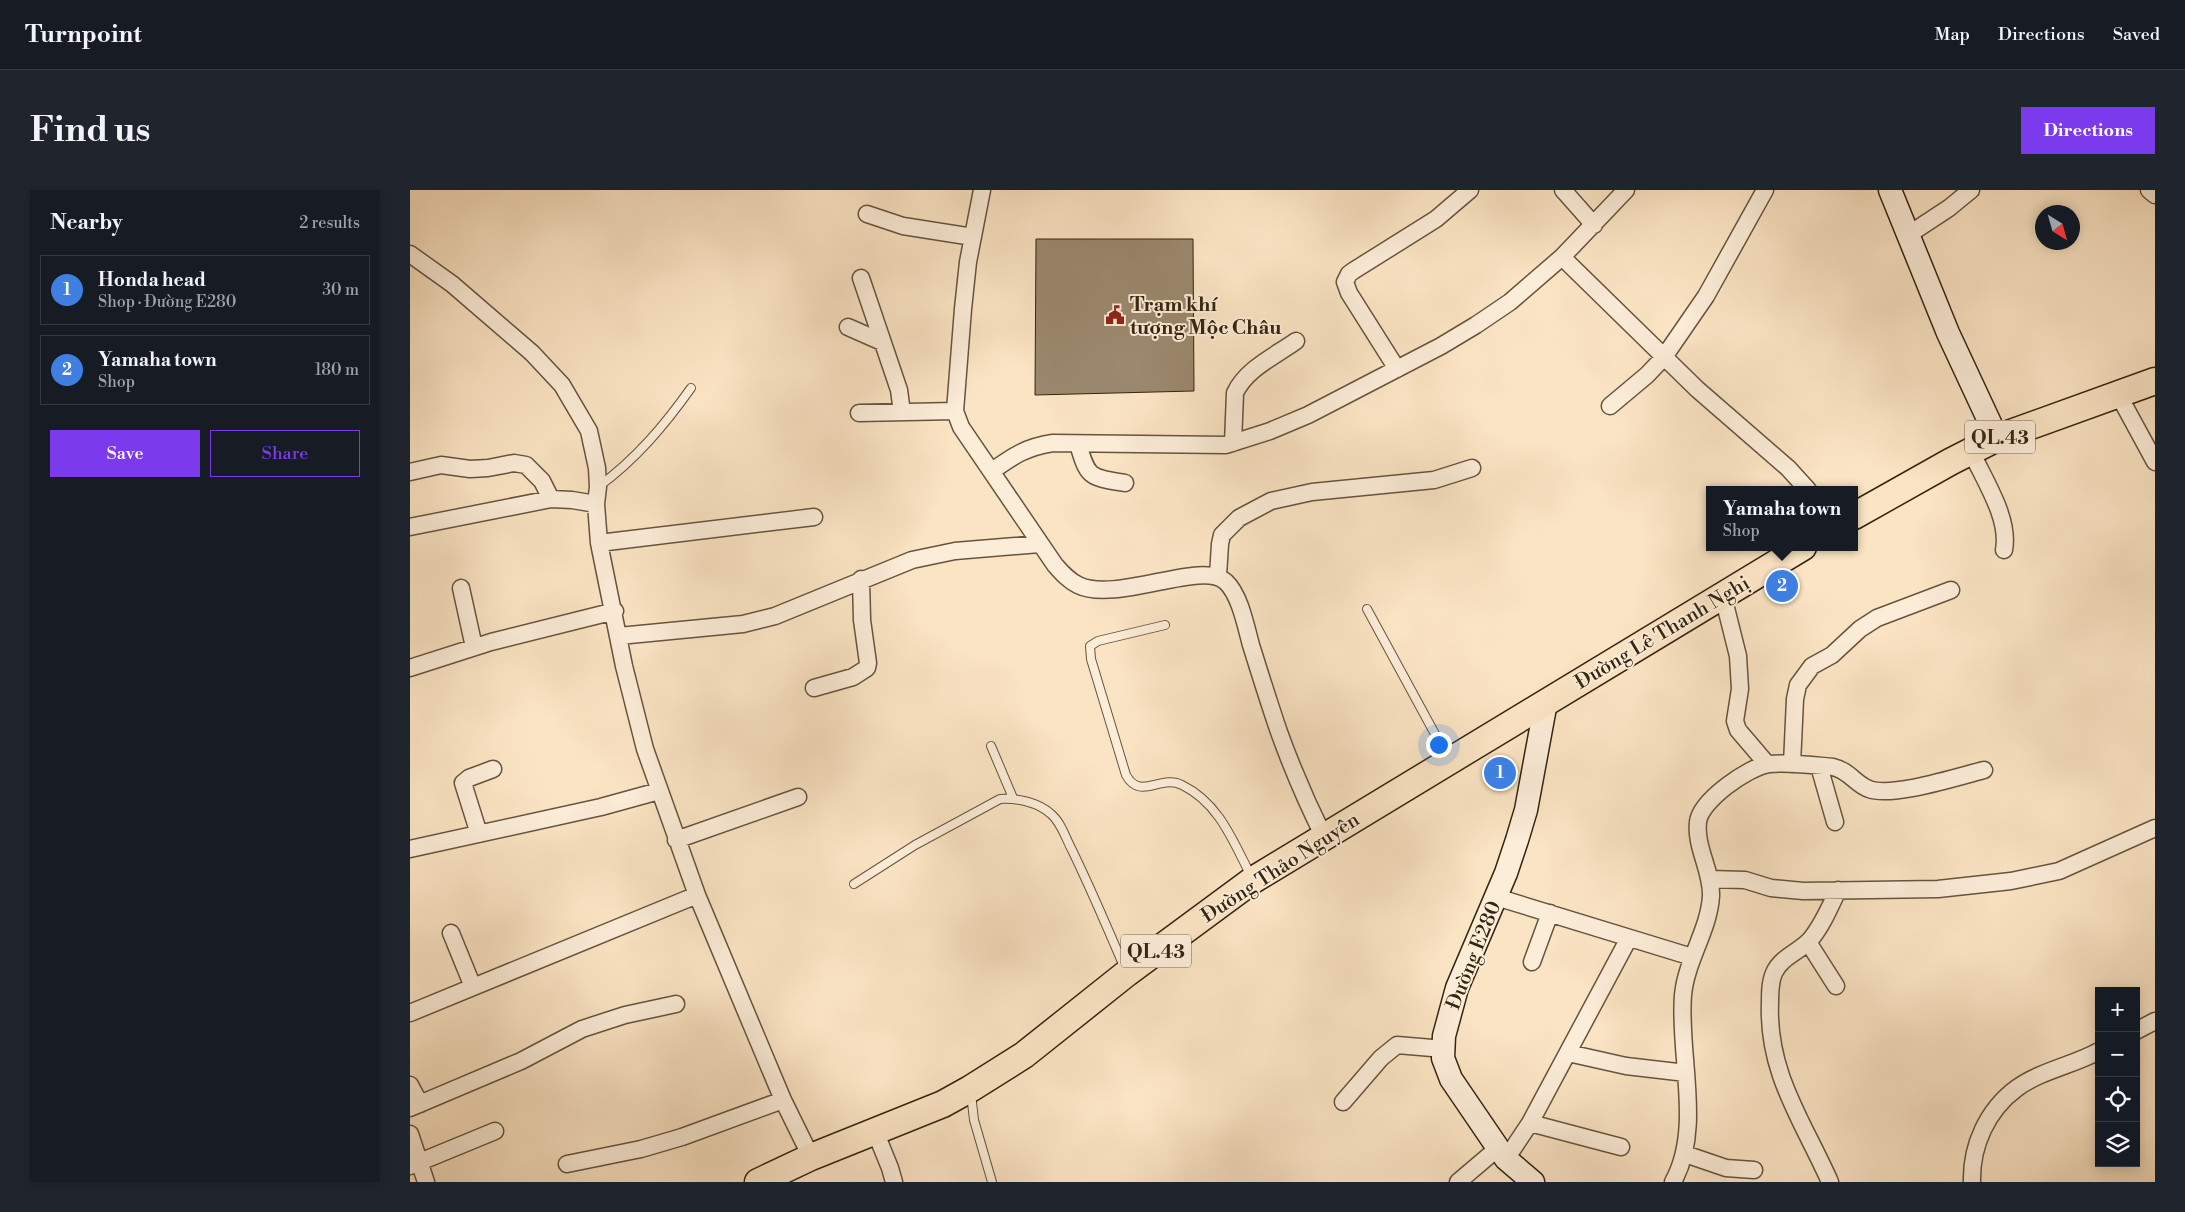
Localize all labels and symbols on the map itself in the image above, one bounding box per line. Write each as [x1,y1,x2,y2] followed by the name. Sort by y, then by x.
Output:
[2035,205,2080,250] north arrow
[1130,293,1282,341] place label: Trạm khí tượng Mộc Châu
[1104,304,1126,326] public building icon: Trạm khí tượng Mộc Châu
[1965,420,2035,454] road number: QL.43
[1766,567,1798,605] pin: 2
[1571,571,1755,695] street label: Đường Lê Thanh Nghị
[1426,732,1452,758] your location
[1484,754,1516,792] pin: 1
[1197,808,1365,929] street label: Đường Thảo Nguyên
[1441,897,1508,1014] street label: Đường E280
[1121,934,1191,968] road number: QL.43

